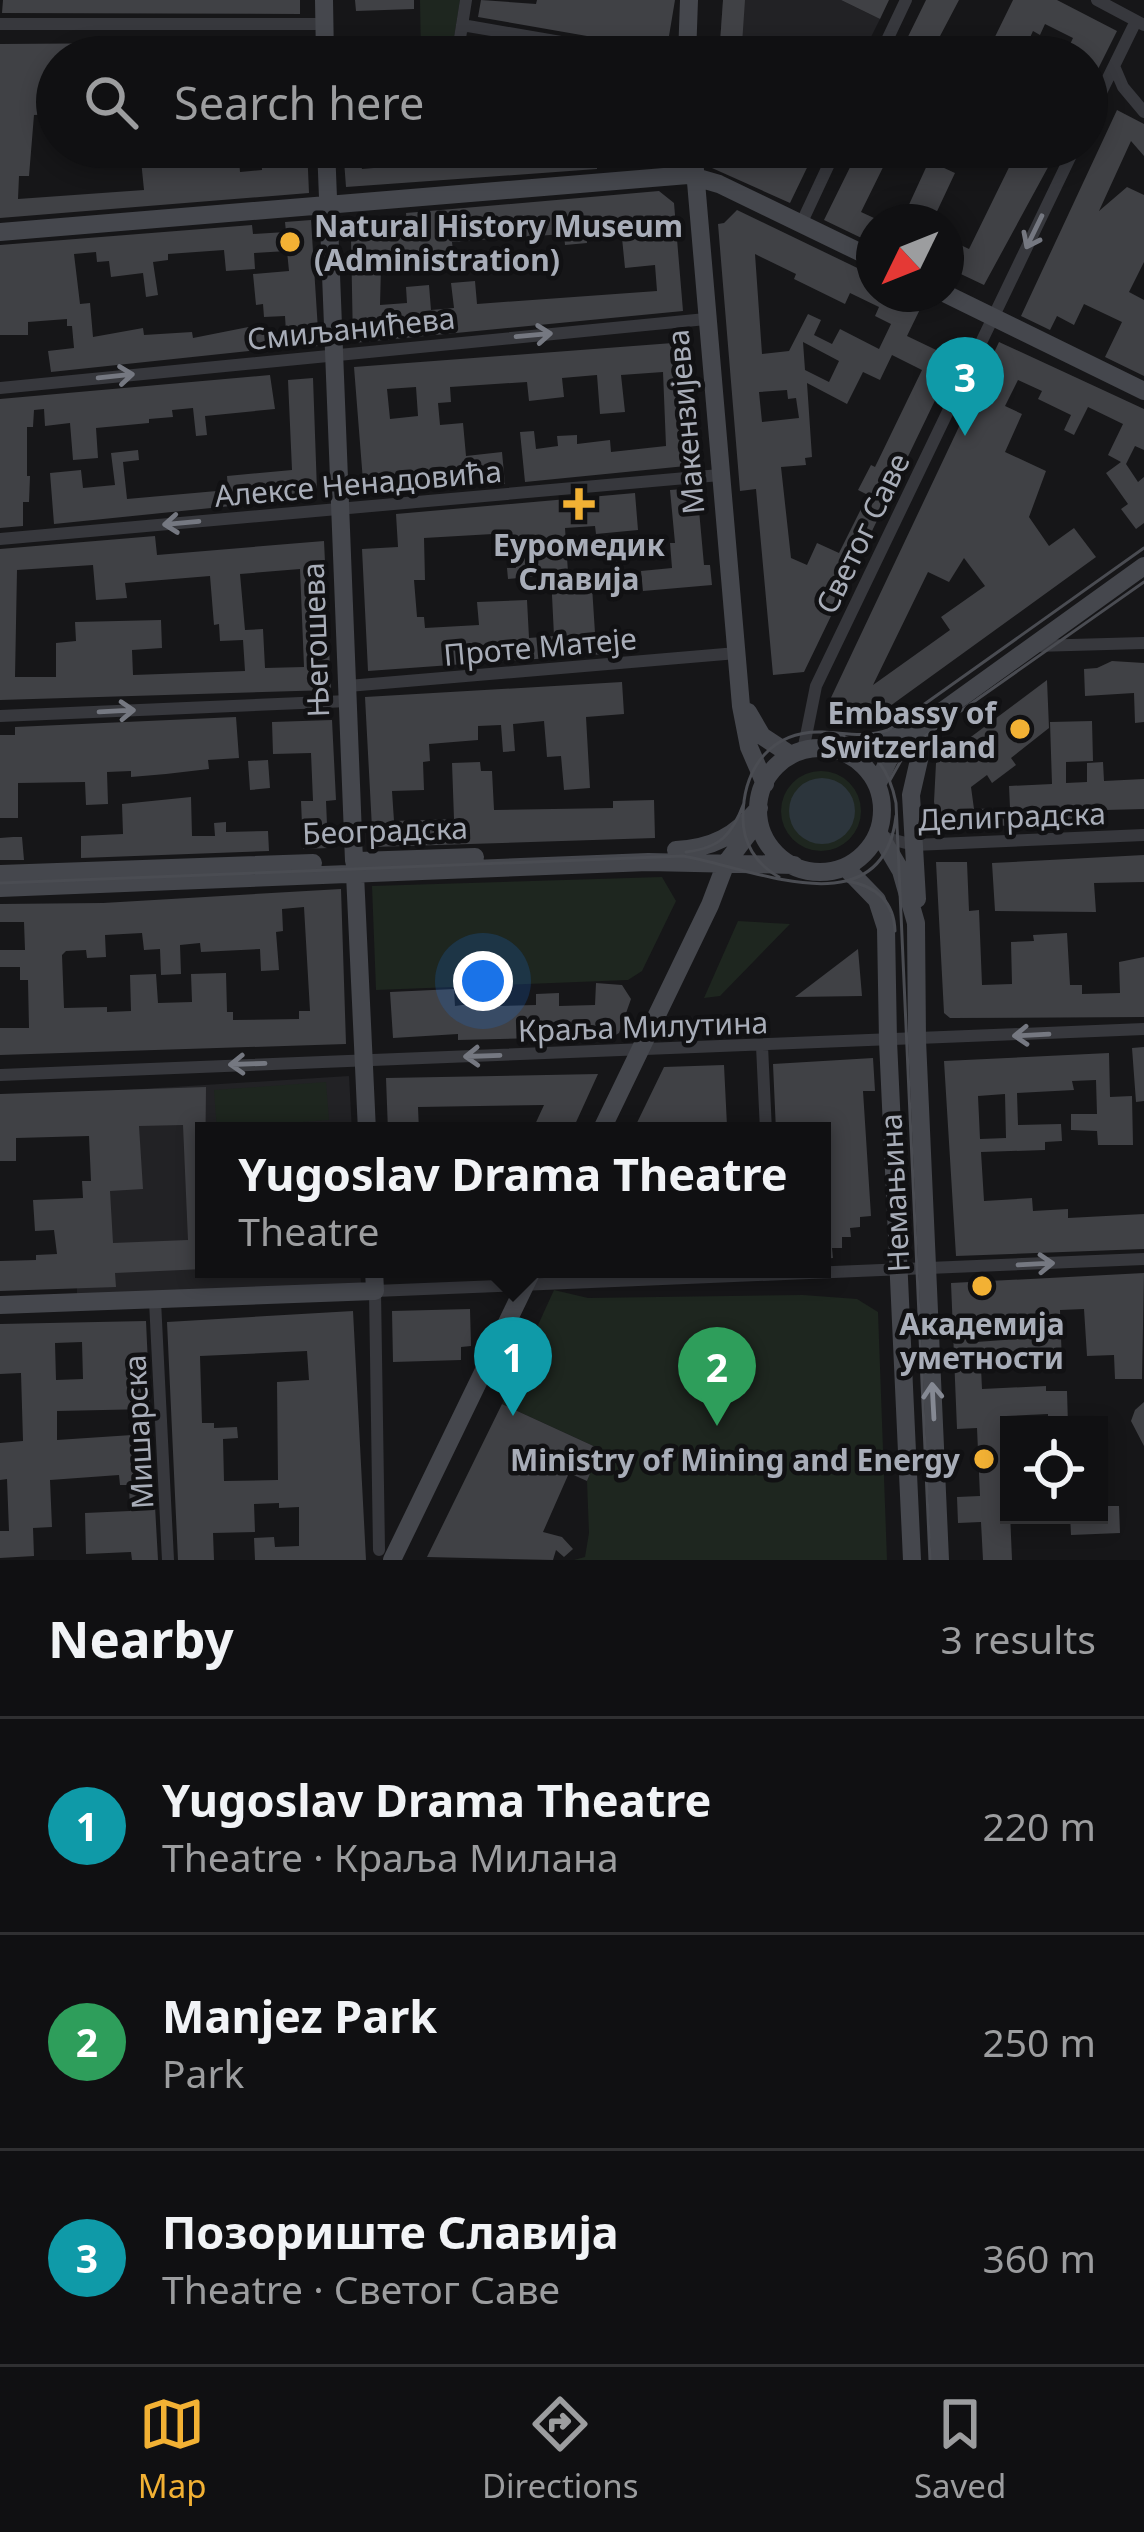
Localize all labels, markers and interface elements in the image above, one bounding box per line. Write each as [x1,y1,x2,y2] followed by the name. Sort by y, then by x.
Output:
[36,36,1108,168] search box
[78,69,144,135] icon: search
[174,72,424,133] text: Search here
[856,204,964,312] north arrow
[314,205,683,280] place label: Natural History Museum (Administration)
[1022,213,1044,249] one-way arrow
[277,229,303,255] marker: Natural History Museum (Administration)
[245,297,457,359] street label: Смиљанићева
[514,323,553,346] one-way arrow
[657,328,713,516] street label: Макензијева
[926,337,1004,436] pin: 3
[96,364,135,387] one-way arrow
[805,446,919,620] street label: Светог Саве
[213,450,503,516] street label: Алексе Ненадовића
[563,488,595,520] marker: Еуромедик Славија
[162,512,201,535] one-way arrow
[493,524,665,599] place label: Еуромедик Славија
[292,562,338,718] street label: Његошева
[442,617,638,675] street label: Проте Матеје
[820,692,997,767] place label: Embassy of Switzerland
[97,699,136,722] one-way arrow
[1007,716,1033,742] marker: Embassy of Switzerland
[917,792,1107,840] street label: Делиградска
[301,807,469,853] street label: Београдска
[453,951,513,1011] your location
[517,1001,769,1051] street label: Краља Милутина
[1012,1024,1051,1047] one-way arrow
[463,1044,502,1067] one-way arrow
[228,1053,267,1076] one-way arrow
[869,1113,919,1273] street label: Немањина
[195,1122,831,1278] popup
[238,1143,788,1204] text: Yugoslav Drama Theatre
[238,1204,379,1257] text: Theatre
[1016,1252,1055,1275] one-way arrow
[969,1273,995,1299] marker: Академија уметности
[899,1303,1065,1378] place label: Академија уметности
[474,1317,552,1416] pin: 1
[678,1327,756,1426] pin: 2
[113,1354,163,1510] street label: Мишарска
[921,1382,944,1421] one-way arrow
[1000,1416,1108,1524] map controls
[1000,1416,1108,1524] button: locate
[510,1439,961,1480] place label: Ministry of Mining and Energy
[971,1446,997,1472] marker: Ministry of Mining and Energy
[48,1603,234,1673] text: Nearby
[941,1612,1096,1665] text: 3 results
[162,1769,711,1830] text: Yugoslav Drama Theatre
[76,1799,98,1852] text: 1
[982,1799,1096,1852] text: 220 m
[162,1830,619,1883] text: Theatre · Краља Милана
[162,1985,437,2046] text: Manjez Park
[76,2015,98,2068] text: 2
[982,2015,1096,2068] text: 250 m
[162,2046,244,2099] text: Park
[162,2201,619,2262] text: Позориште Славија
[76,2231,98,2284] text: 3
[982,2231,1096,2284] text: 360 m
[162,2262,560,2315] text: Theatre · Светог Саве
[138,2391,206,2508] tab: Map
[482,2391,639,2508] tab: Directions
[914,2391,1006,2508] tab: Saved

